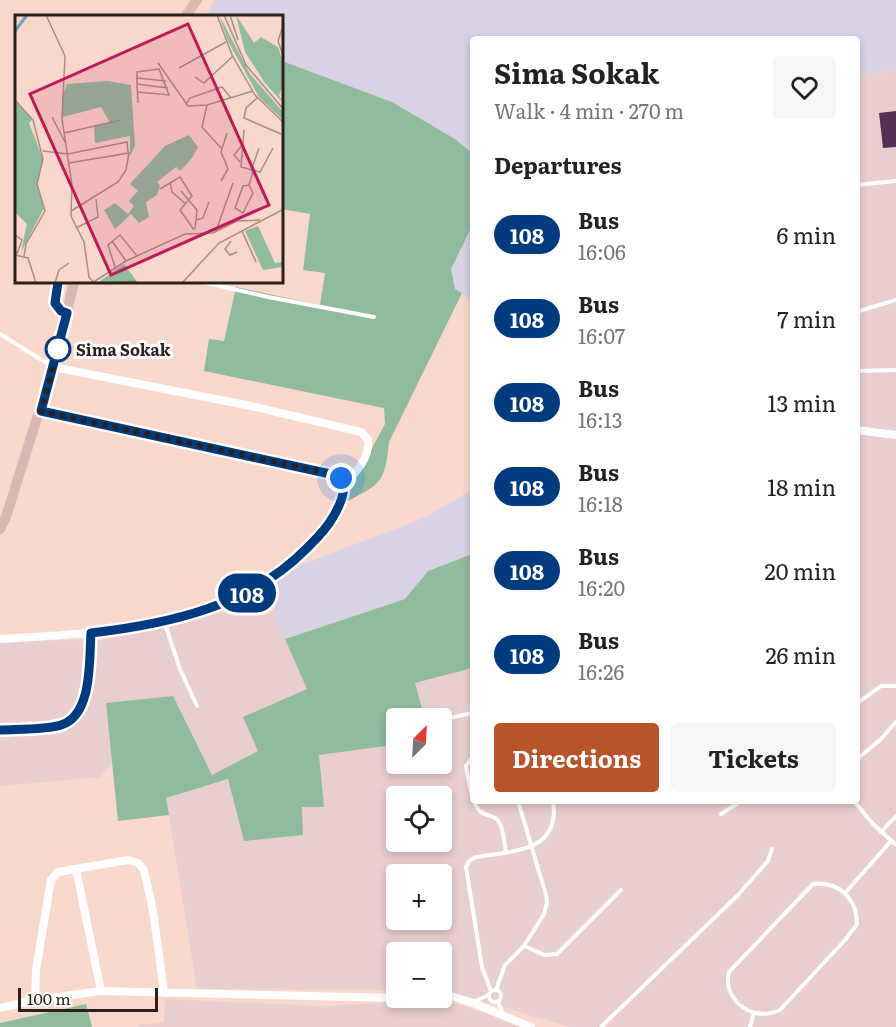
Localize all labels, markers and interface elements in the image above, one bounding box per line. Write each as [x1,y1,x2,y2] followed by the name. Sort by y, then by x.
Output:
[15,15,284,284] inset map
[494,51,659,93] text: Sima Sokak
[773,56,836,119] button: heart
[494,95,684,125] text: Walk · 4 min · 270 m
[494,148,621,181] text: Departures
[578,203,619,236] text: Bus
[777,218,836,251] text: 6 min
[510,219,544,250] text: 108
[578,236,626,266] text: 16:06
[578,287,619,320] text: Bus
[777,302,836,335] text: 7 min
[510,303,544,334] text: 108
[578,320,625,350] text: 16:07
[45,336,71,362] marker: Sima Sokak
[76,337,171,361] place label: Sima Sokak
[578,371,619,404] text: Bus
[767,386,836,419] text: 13 min
[510,387,544,418] text: 108
[578,404,623,434] text: 16:13
[578,455,619,488] text: Bus
[326,463,356,493] your location
[767,470,836,503] text: 18 min
[510,471,544,502] text: 108
[578,488,623,518] text: 16:18
[578,539,619,572] text: Bus
[764,554,836,587] text: 20 min
[510,555,544,586] text: 108
[578,572,625,602] text: 16:20
[212,574,282,612] line badge: 108
[230,578,264,609] text: 108
[578,623,619,656] text: Bus
[765,638,836,671] text: 26 min
[510,639,544,670] text: 108
[578,656,624,686] text: 16:26
[386,708,452,774] north arrow
[386,708,452,1008] map controls
[494,723,659,792] button: Directions
[671,723,836,792] button: Tickets
[386,786,452,852] button: locate
[386,864,452,930] button: +
[386,942,452,1008] button: −
[18,985,158,1012] scale bar
[27,986,71,1010] text: 100 m

